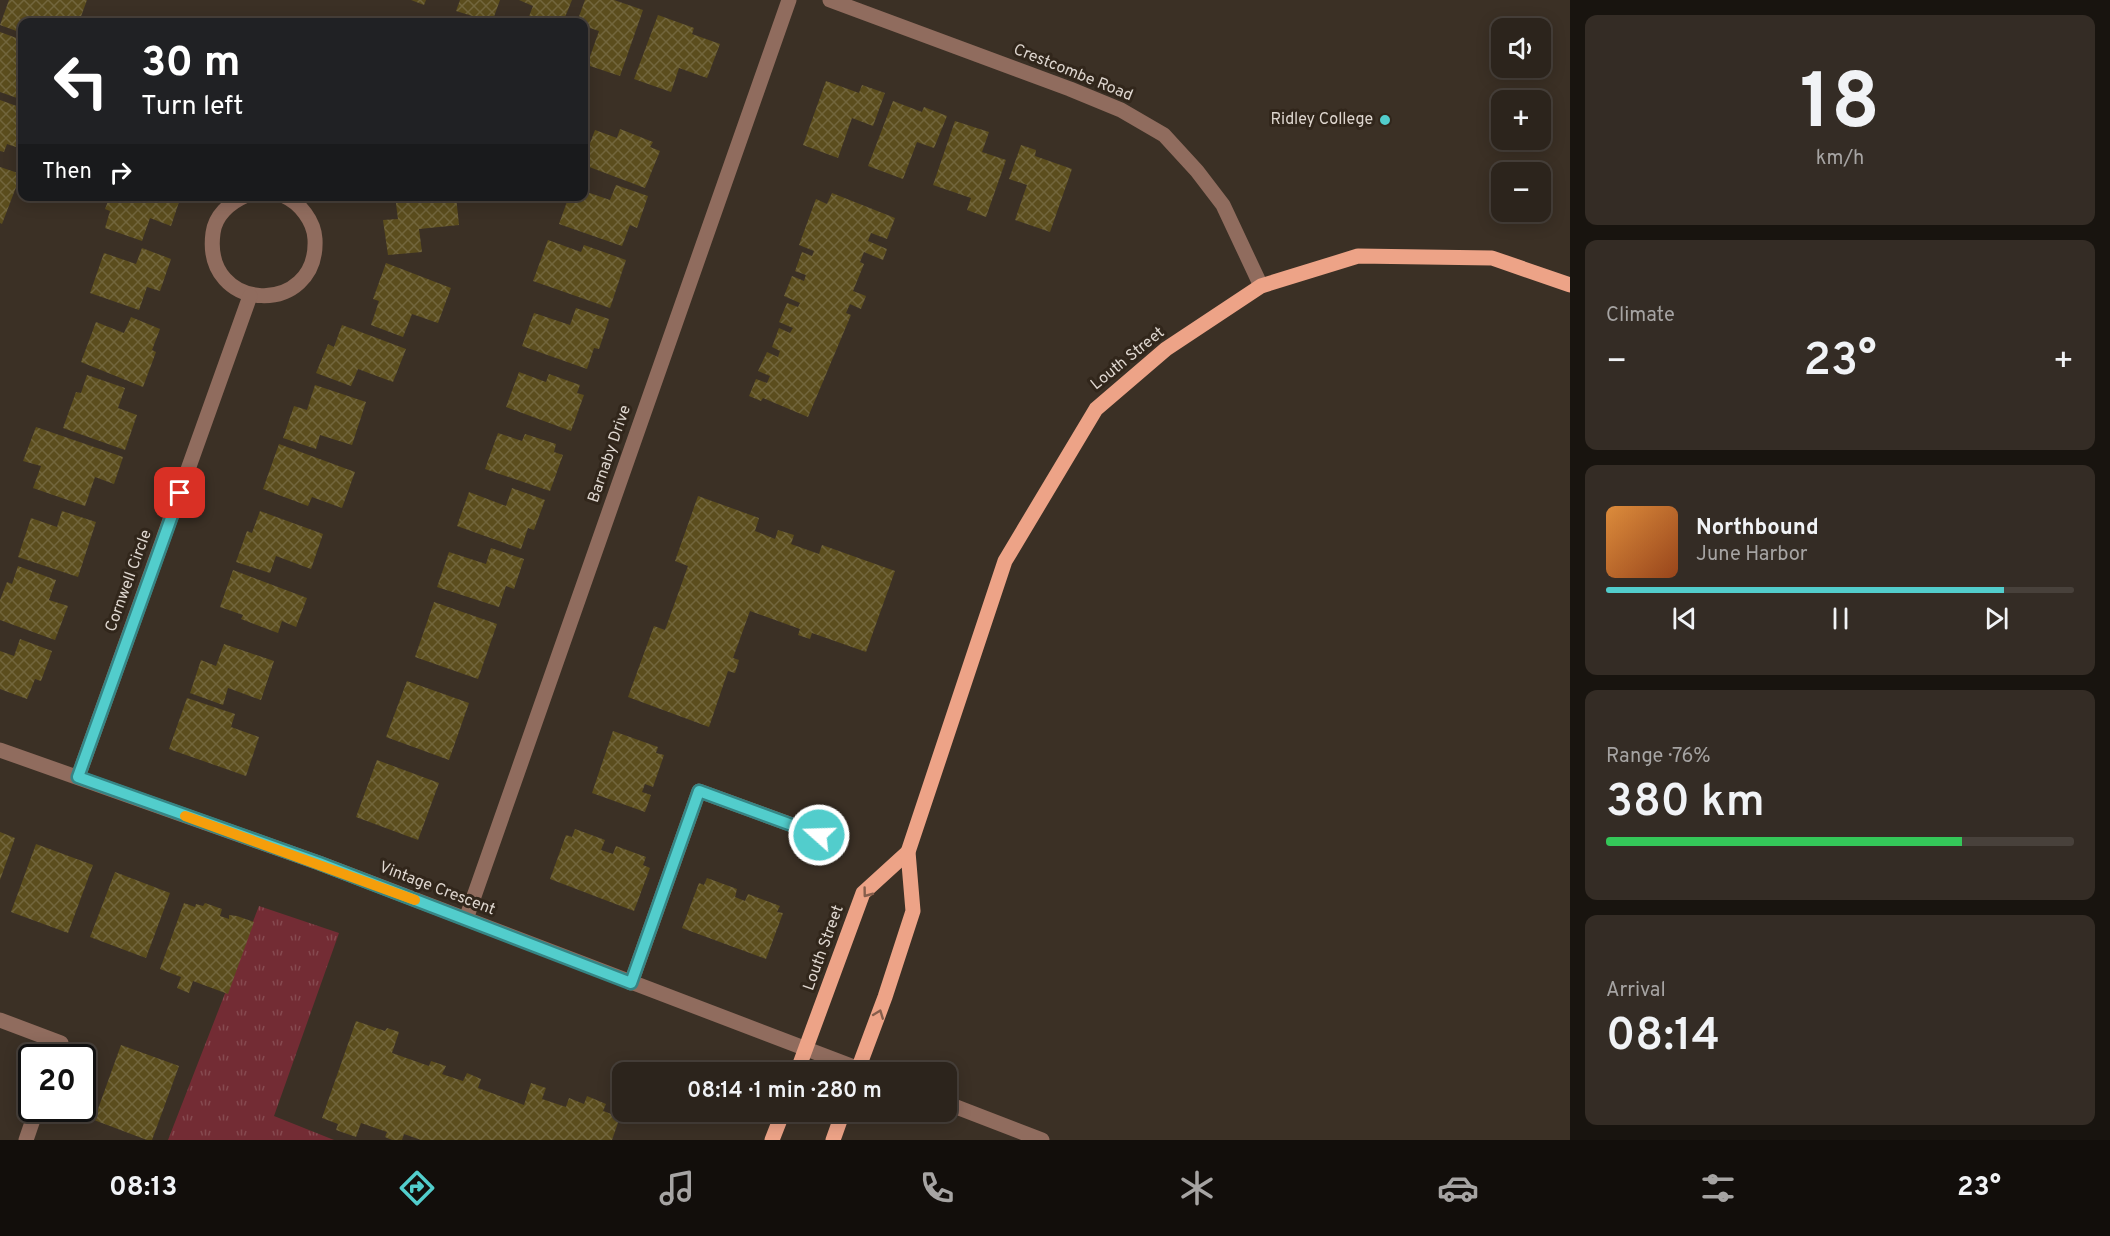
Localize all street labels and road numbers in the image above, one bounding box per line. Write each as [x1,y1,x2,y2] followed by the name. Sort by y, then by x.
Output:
[1010,40,1136,106] street label: Crestcombe Road
[1087,323,1169,395] street label: Louth Street
[584,403,636,505] street label: Barnaby Drive
[101,527,157,635] street label: Cornwell Circle
[376,858,498,920] street label: Vintage Crescent
[799,903,849,993] street label: Louth Street

